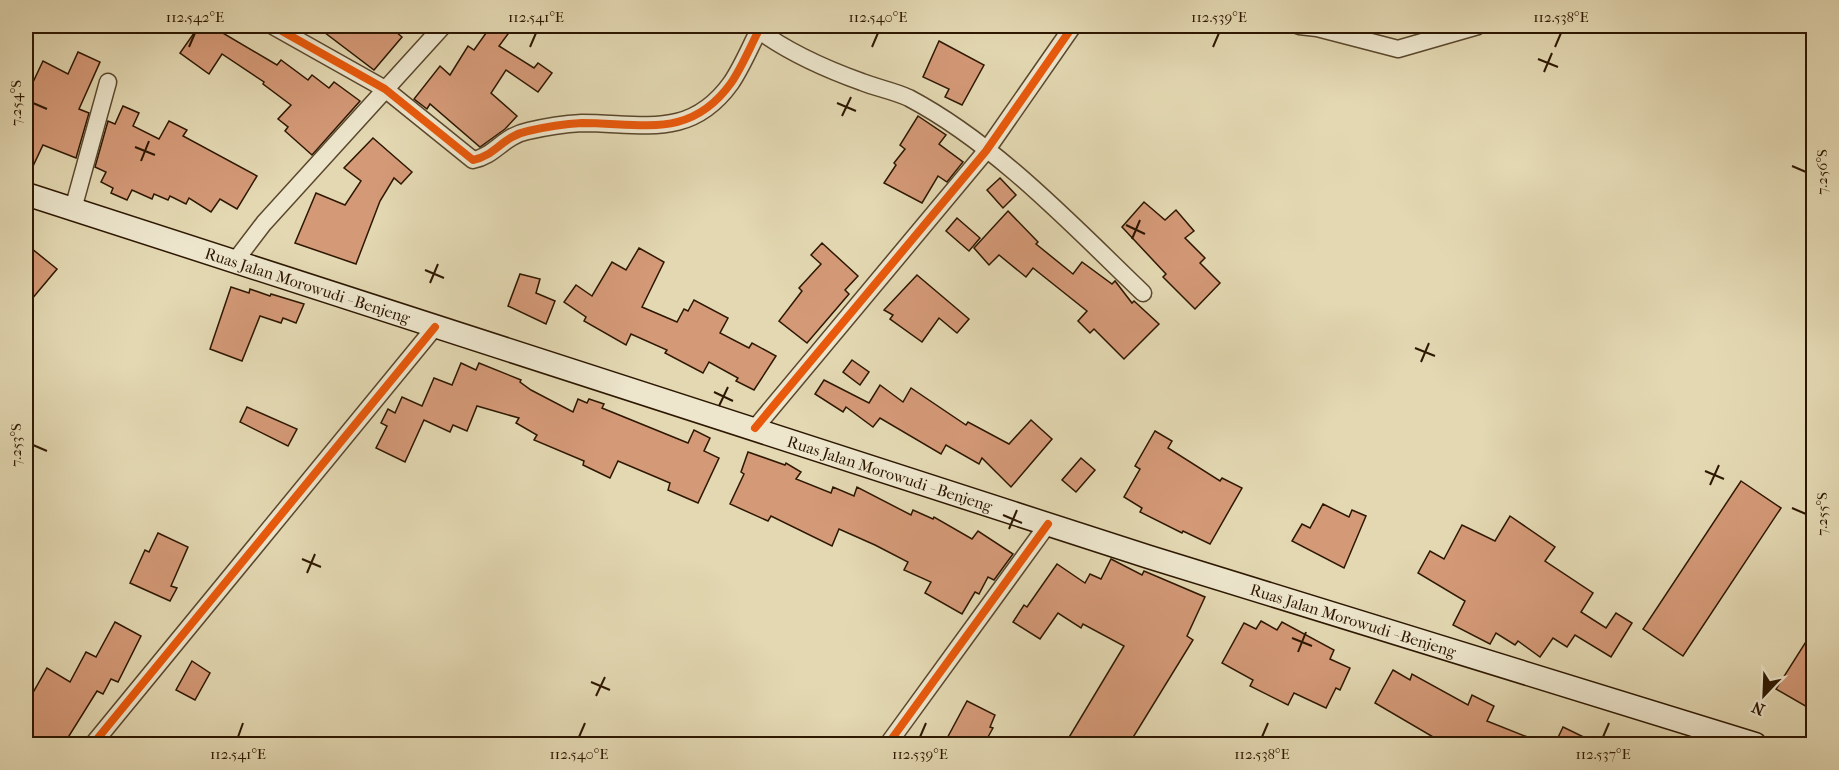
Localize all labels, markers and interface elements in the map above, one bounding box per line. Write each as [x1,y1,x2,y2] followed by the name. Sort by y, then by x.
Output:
[166,8,224,26] text: 112.542°E
[508,8,564,26] text: 112.541°E
[849,8,907,26] text: 112.540°E
[1191,8,1247,26] text: 112.539°E
[1533,8,1589,26] text: 112.538°E
[7,80,25,126] text: 7.254°S
[1813,149,1831,195] text: 7.256°S
[202,243,413,328] street label: Ruas Jalan Morowudi - Benjeng
[7,423,25,467] text: 7.253°S
[785,432,995,516] street label: Ruas Jalan Morowudi - Benjeng
[1813,492,1831,536] text: 7.255°S
[1248,580,1459,661] street label: Ruas Jalan Morowudi - Benjeng
[1734,665,1794,725] north arrow
[1748,697,1768,719] text: N
[210,745,266,763] text: 112.541°E
[550,745,608,763] text: 112.540°E
[892,745,948,763] text: 112.539°E
[1234,745,1290,763] text: 112.538°E
[1575,745,1631,763] text: 112.537°E

